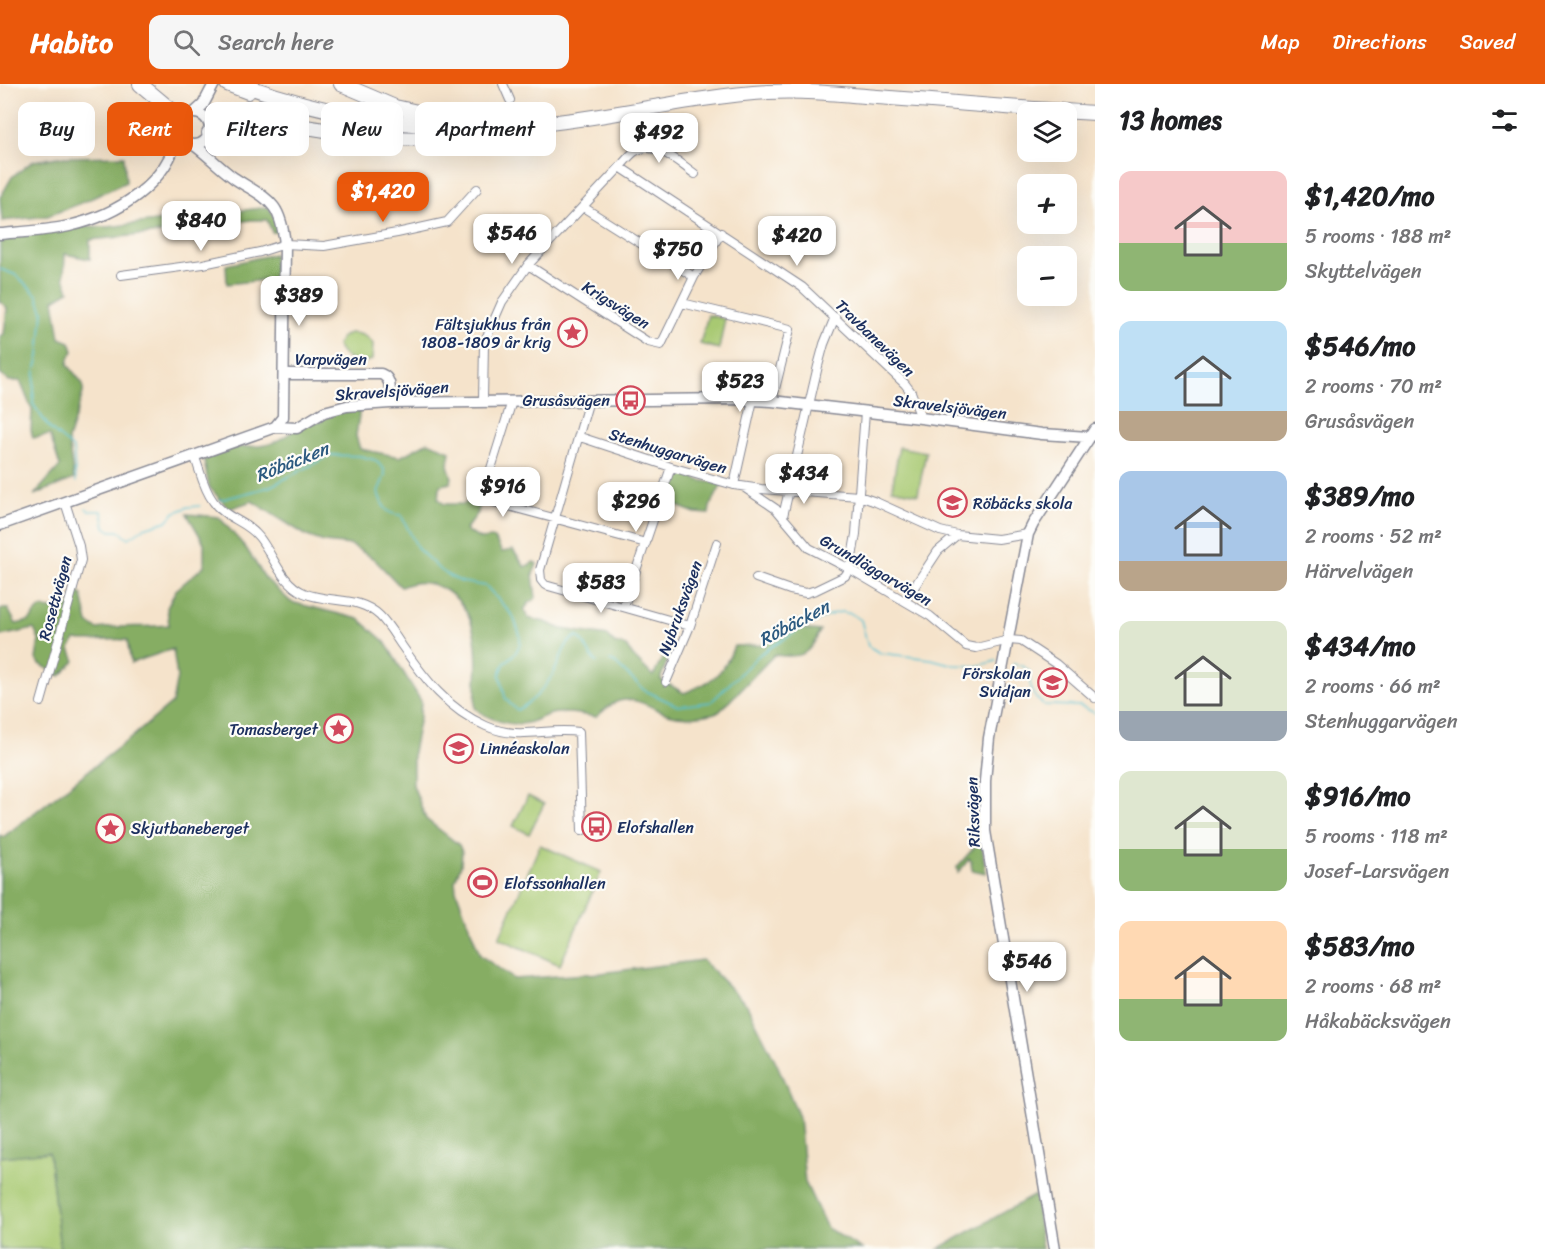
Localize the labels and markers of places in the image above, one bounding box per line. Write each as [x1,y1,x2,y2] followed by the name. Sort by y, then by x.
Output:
[623,113,695,164] pin: $492
[334,172,432,223] pin: $1,420
[165,201,237,252] pin: $840
[476,214,548,265] pin: $546
[761,216,833,267] pin: $420
[642,230,714,281] pin: $750
[263,276,335,327] pin: $389
[420,310,551,357] place label: Fältsjukhus från 1808-1809 år krig
[556,317,588,349] place icon: Fältsjukhus från 1808-1809 år krig
[704,362,776,413] pin: $523
[615,384,647,416] bus stop icon: Grusåsvägen
[522,386,610,415] place label: Grusåsvägen
[768,454,840,505] pin: $434
[467,467,539,518] pin: $916
[600,482,672,533] pin: $296
[936,487,968,519] school or university icon: Röbäcks skola
[973,489,1073,518] place label: Röbäcks skola
[565,563,637,614] pin: $583
[962,659,1031,706] place label: Förskolan Svidjan
[1036,666,1068,698] school or university icon: Förskolan Svidjan
[323,713,355,745] place icon: Tomasberget
[229,715,319,744] place label: Tomasberget
[443,732,475,764] school or university icon: Linnéaskolan
[480,734,570,763] place label: Linnéaskolan
[580,811,612,843] bus stop icon: Elofshallen
[94,812,126,844] place icon: Skjutbaneberget
[617,813,694,842] place label: Elofshallen
[131,814,250,843] place label: Skjutbaneberget
[467,867,499,899] sports icon: Elofssonhallen
[504,869,606,898] place label: Elofssonhallen
[991,942,1063,993] pin: $546

